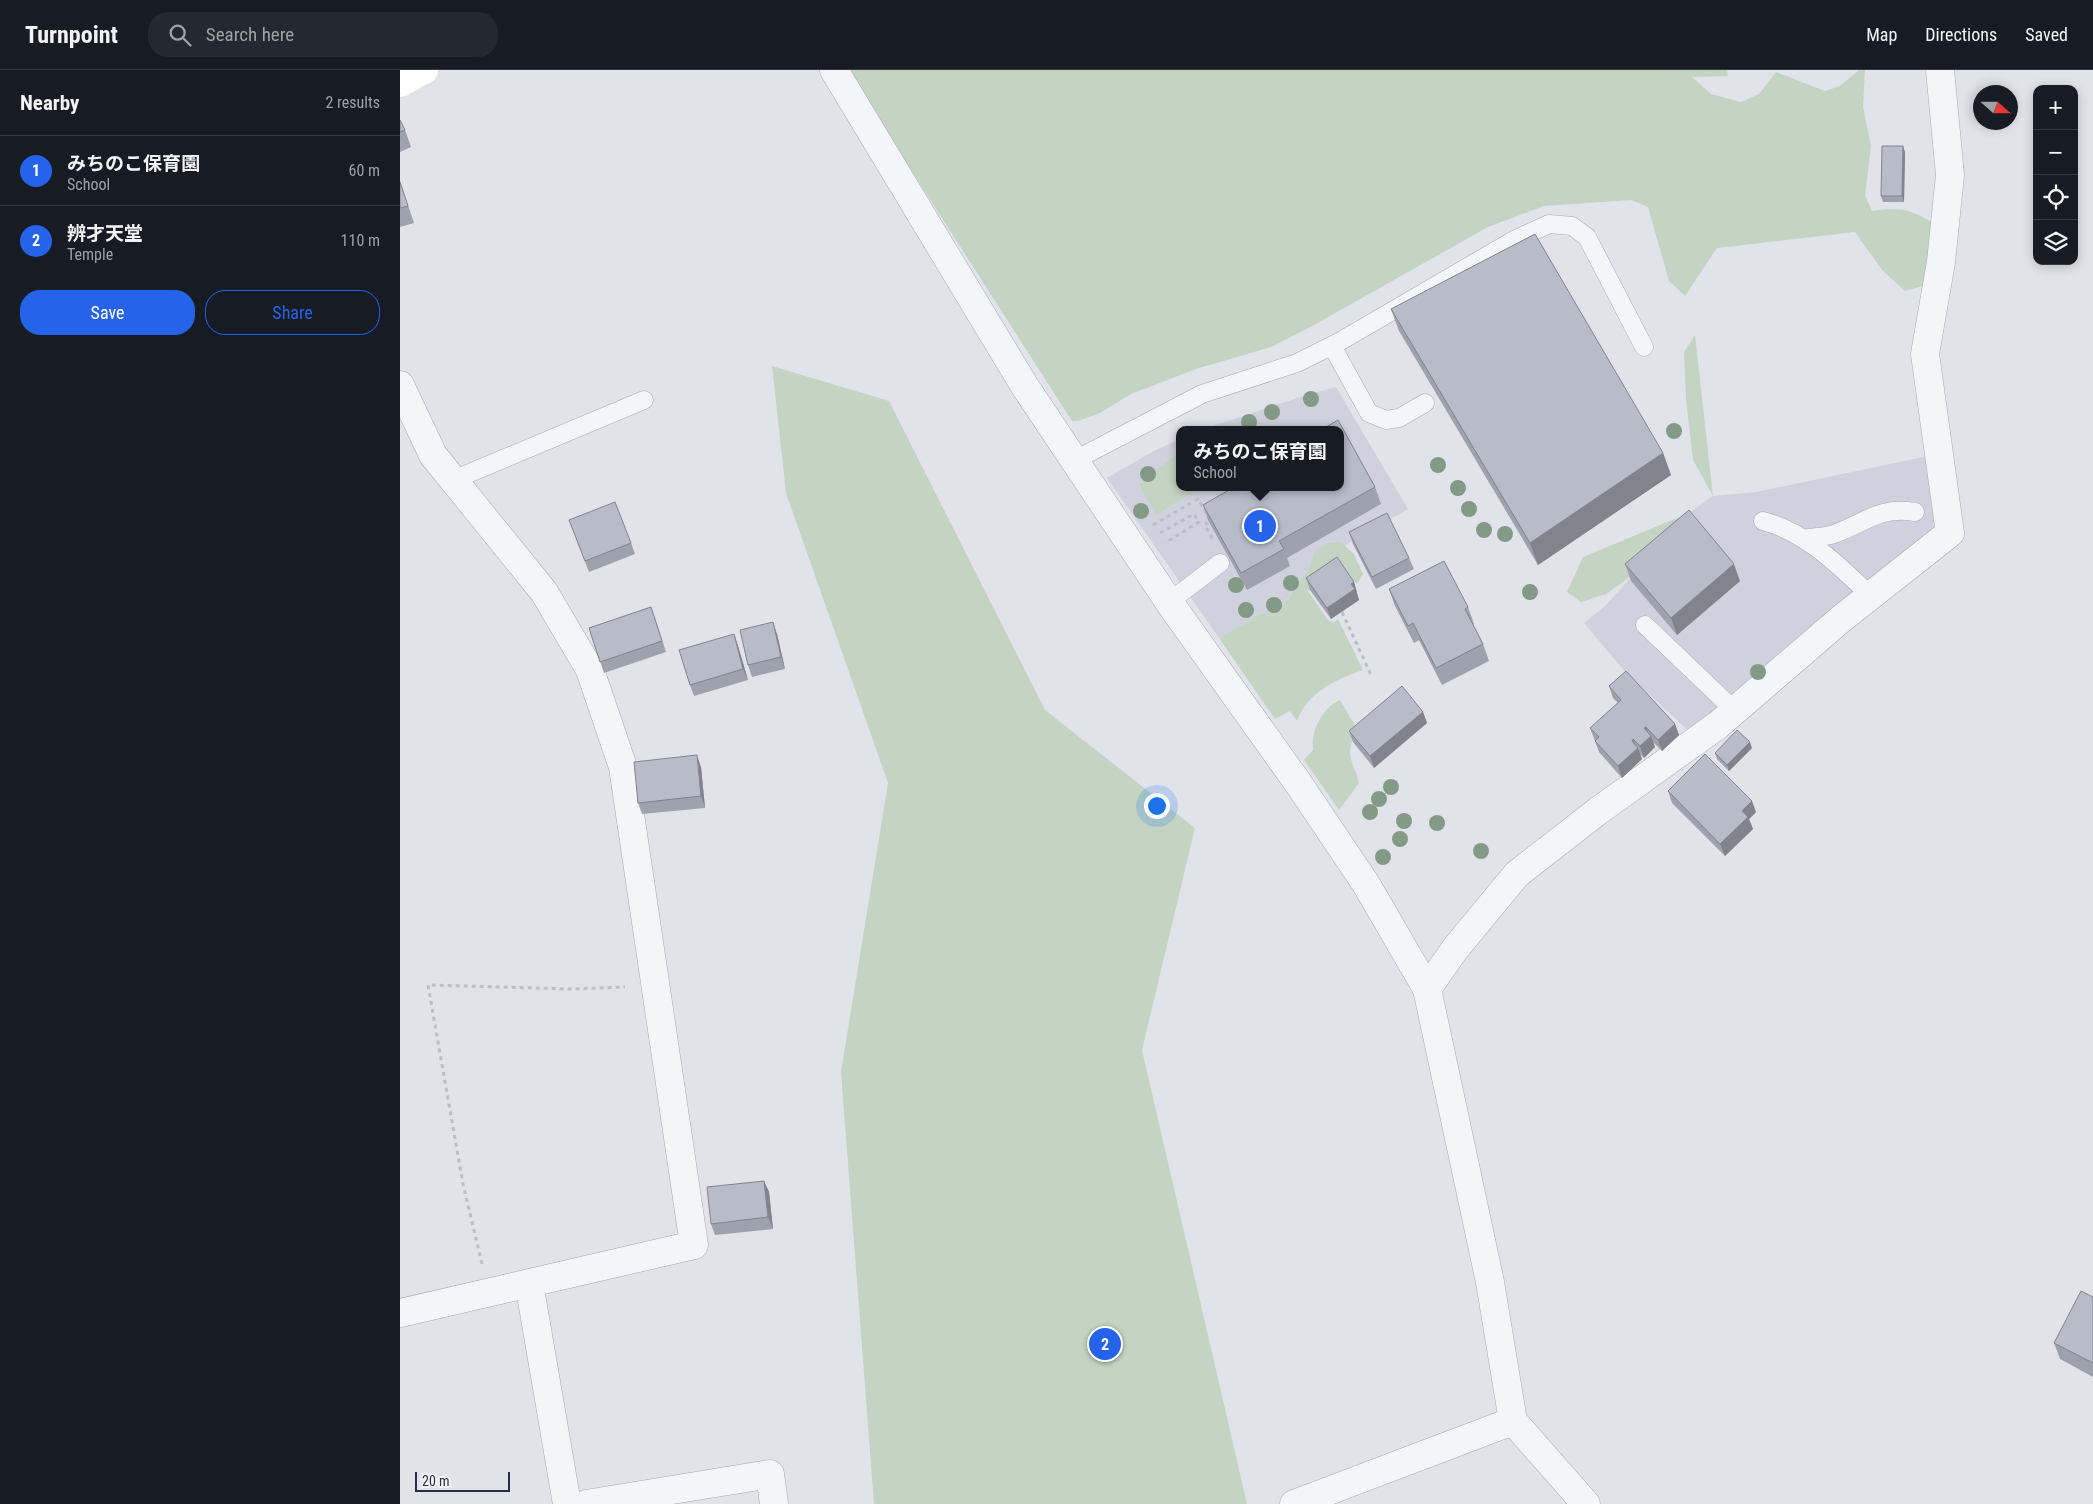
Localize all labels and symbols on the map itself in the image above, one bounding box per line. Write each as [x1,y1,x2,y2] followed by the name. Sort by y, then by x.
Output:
[1973,85,2018,130] north arrow
[1244,507,1276,545] pin: 1
[1144,793,1170,819] your location
[1089,1325,1121,1363] pin: 2
[415,1469,510,1492] scale bar

